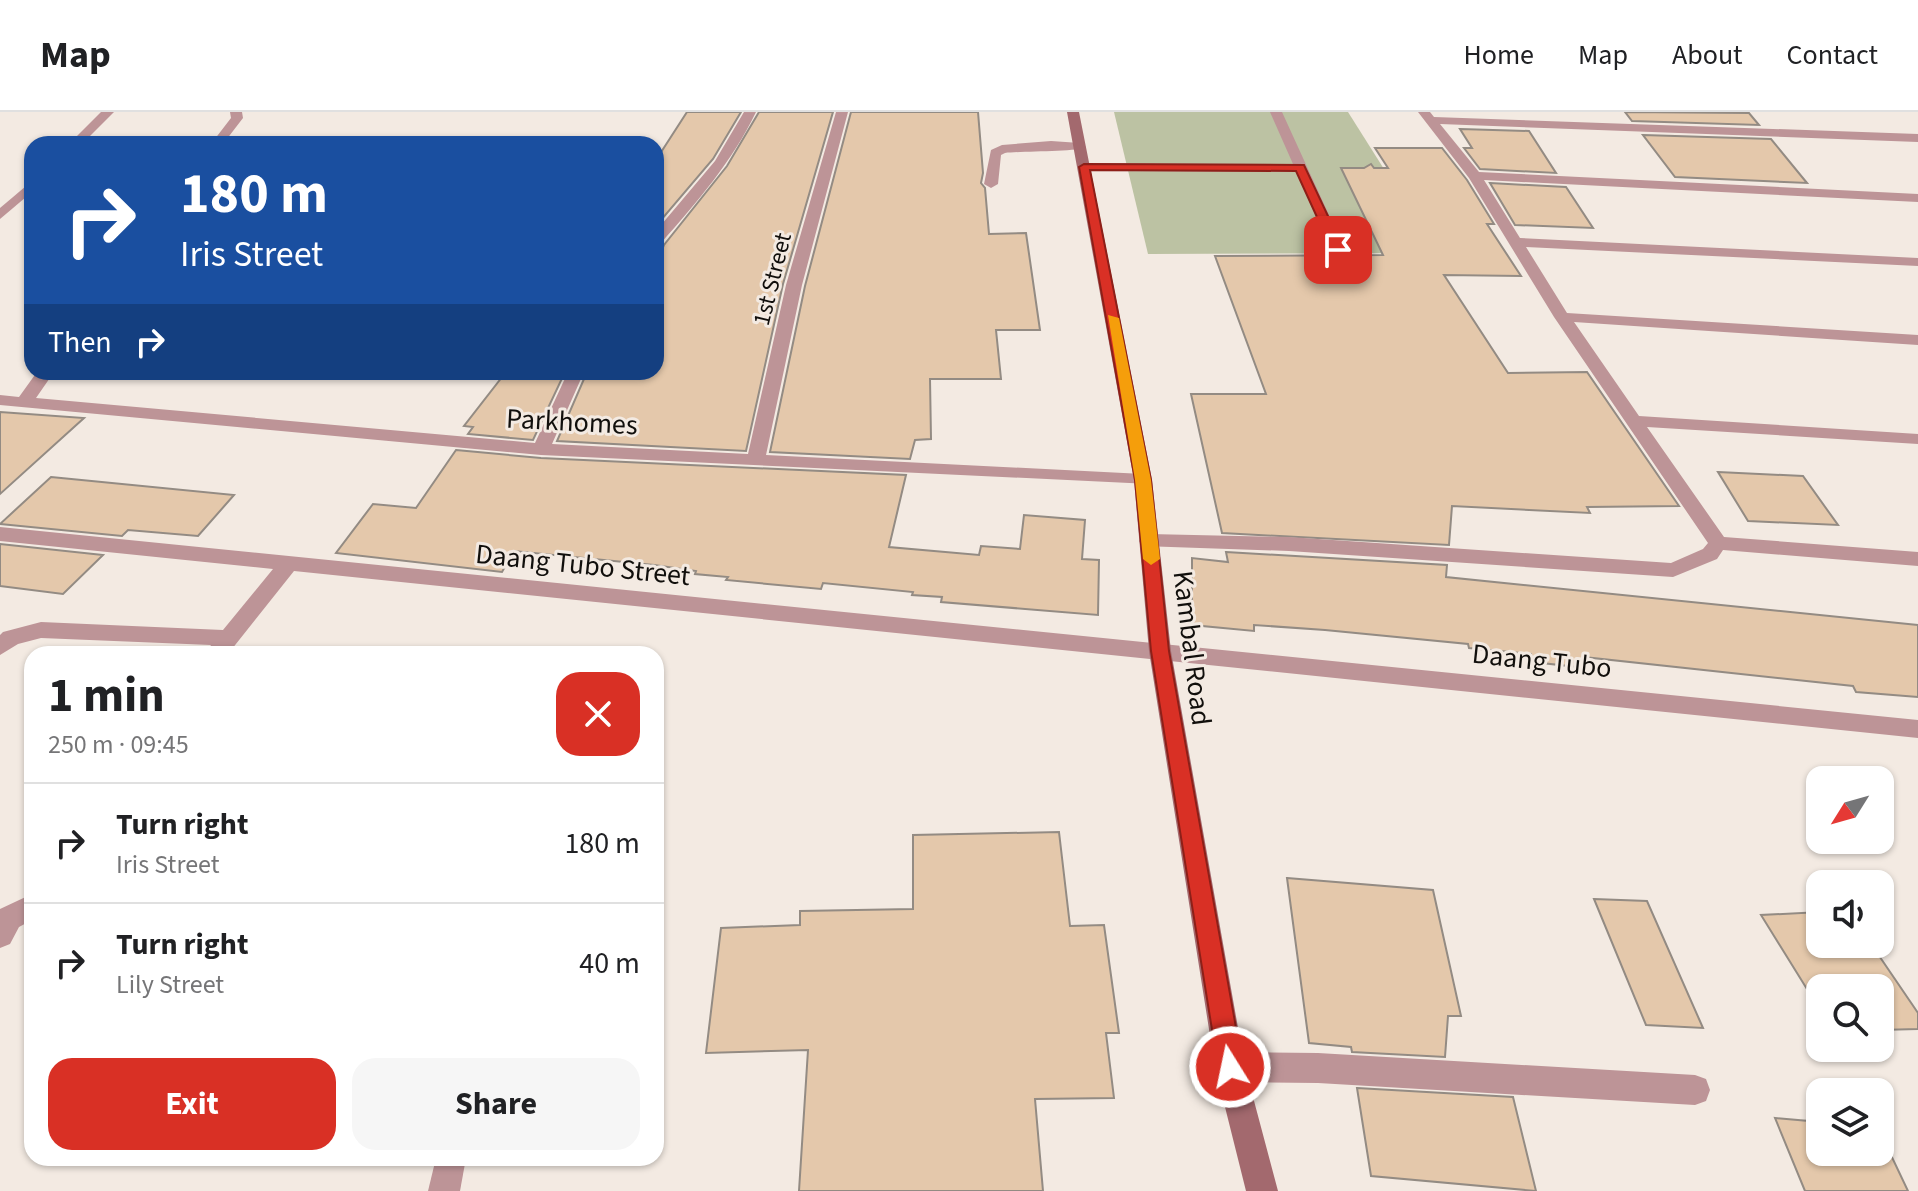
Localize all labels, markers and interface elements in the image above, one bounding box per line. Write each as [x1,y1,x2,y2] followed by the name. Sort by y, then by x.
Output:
[40,28,111,82] text: Map
[1463,35,1534,75] text: Home
[1578,35,1628,75] text: Map
[1672,35,1743,75] text: About
[1787,35,1878,75] text: Contact
[180,155,328,234] text: 180 m
[48,168,152,272] icon: right
[1304,216,1372,284] pin
[1316,228,1360,272] icon: arrive
[180,229,323,280] text: Iris Street
[744,229,801,329] street label: 1st Street
[128,320,172,364] icon: right
[48,321,112,364] text: Then
[505,399,639,445] street label: Parkhomes
[473,534,693,596] street label: Daang Tubo Street
[1163,568,1221,728] street label: Kambal Road
[1470,634,1614,688] street label: Daang Tubo
[48,662,165,730] text: 1 min
[556,672,640,756] button: close
[48,726,189,763] text: 250 m · 09:45
[1806,766,1894,854] north arrow
[1806,766,1894,1166] map controls
[116,803,248,846] text: Turn right
[48,821,92,865] icon: right
[564,822,640,865] text: 180 m
[116,846,220,883] text: Iris Street
[1806,870,1894,958] button: sound
[116,923,248,966] text: Turn right
[48,941,92,985] icon: right
[579,942,640,985] text: 40 m
[116,966,224,1003] text: Lily Street
[1806,974,1894,1062] button: search
[1188,1025,1272,1109] position arrow
[48,1058,336,1150] button: Exit
[352,1058,640,1150] button: Share
[1806,1078,1894,1166] button: layers

